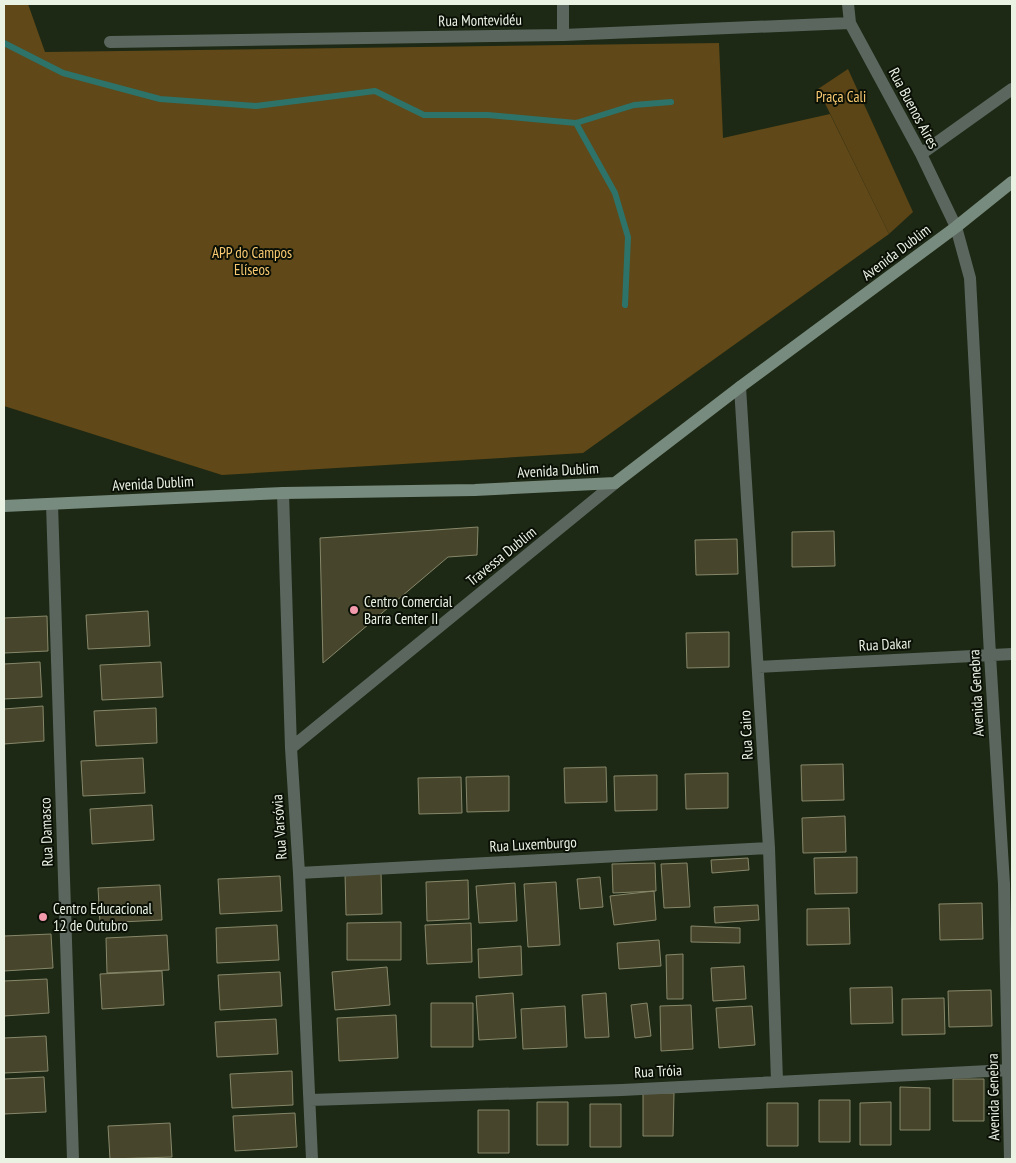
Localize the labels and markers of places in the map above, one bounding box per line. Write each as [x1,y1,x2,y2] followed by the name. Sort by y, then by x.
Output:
[364,592,453,628] place label: Centro Comercial Barra Center II
[348,604,360,616] marker: Centro Comercial Barra Center II
[53,899,153,935] place label: Centro Educacional 12 de Outubro
[37,911,49,923] marker: Centro Educacional 12 de Outubro

